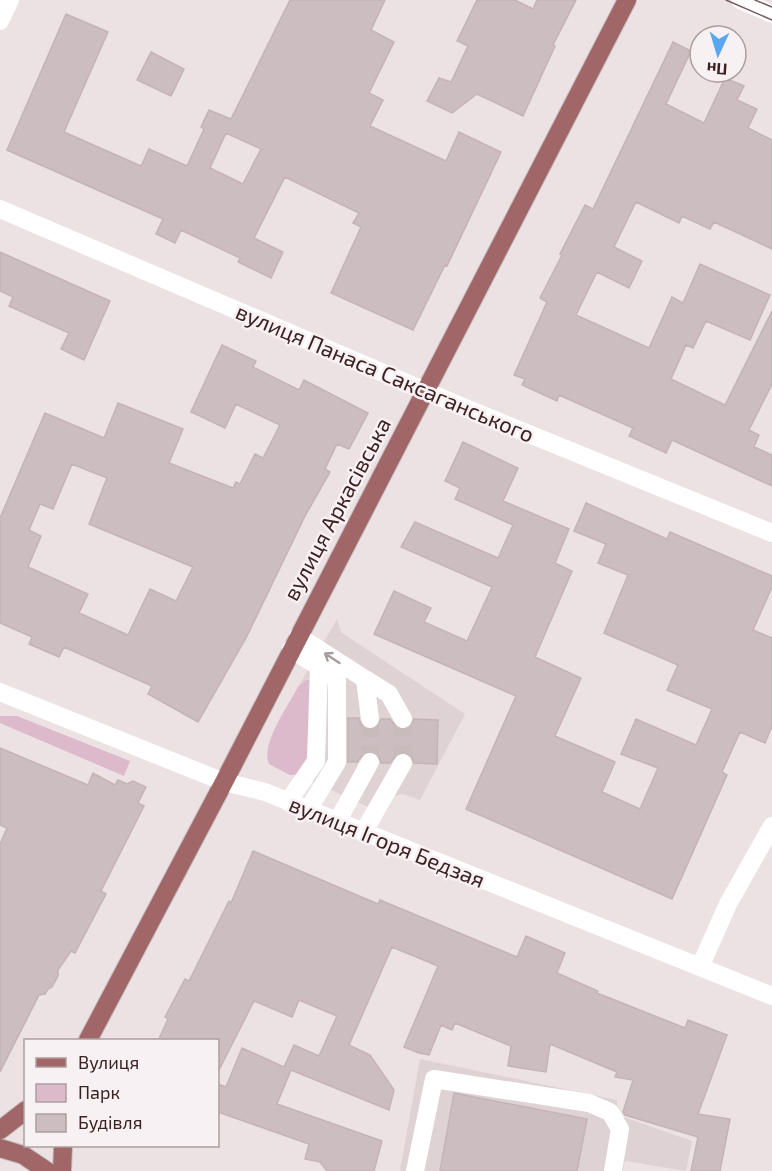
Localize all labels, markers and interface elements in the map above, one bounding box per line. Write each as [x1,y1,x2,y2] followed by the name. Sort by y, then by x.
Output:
[688,24,748,84] north arrow
[706,59,728,80] text: Пн
[232,297,538,448] street label: вулиця Панаса Саксаганського
[277,413,396,605] street label: вулиця Аркасівська
[324,651,341,663] one-way arrow
[285,790,489,893] street label: вулиця Ігоря Бедзая
[24,1039,219,1147] legend
[78,1051,139,1073] text: Вулиця
[78,1081,120,1103] text: Парк
[78,1111,142,1133] text: Будівля

